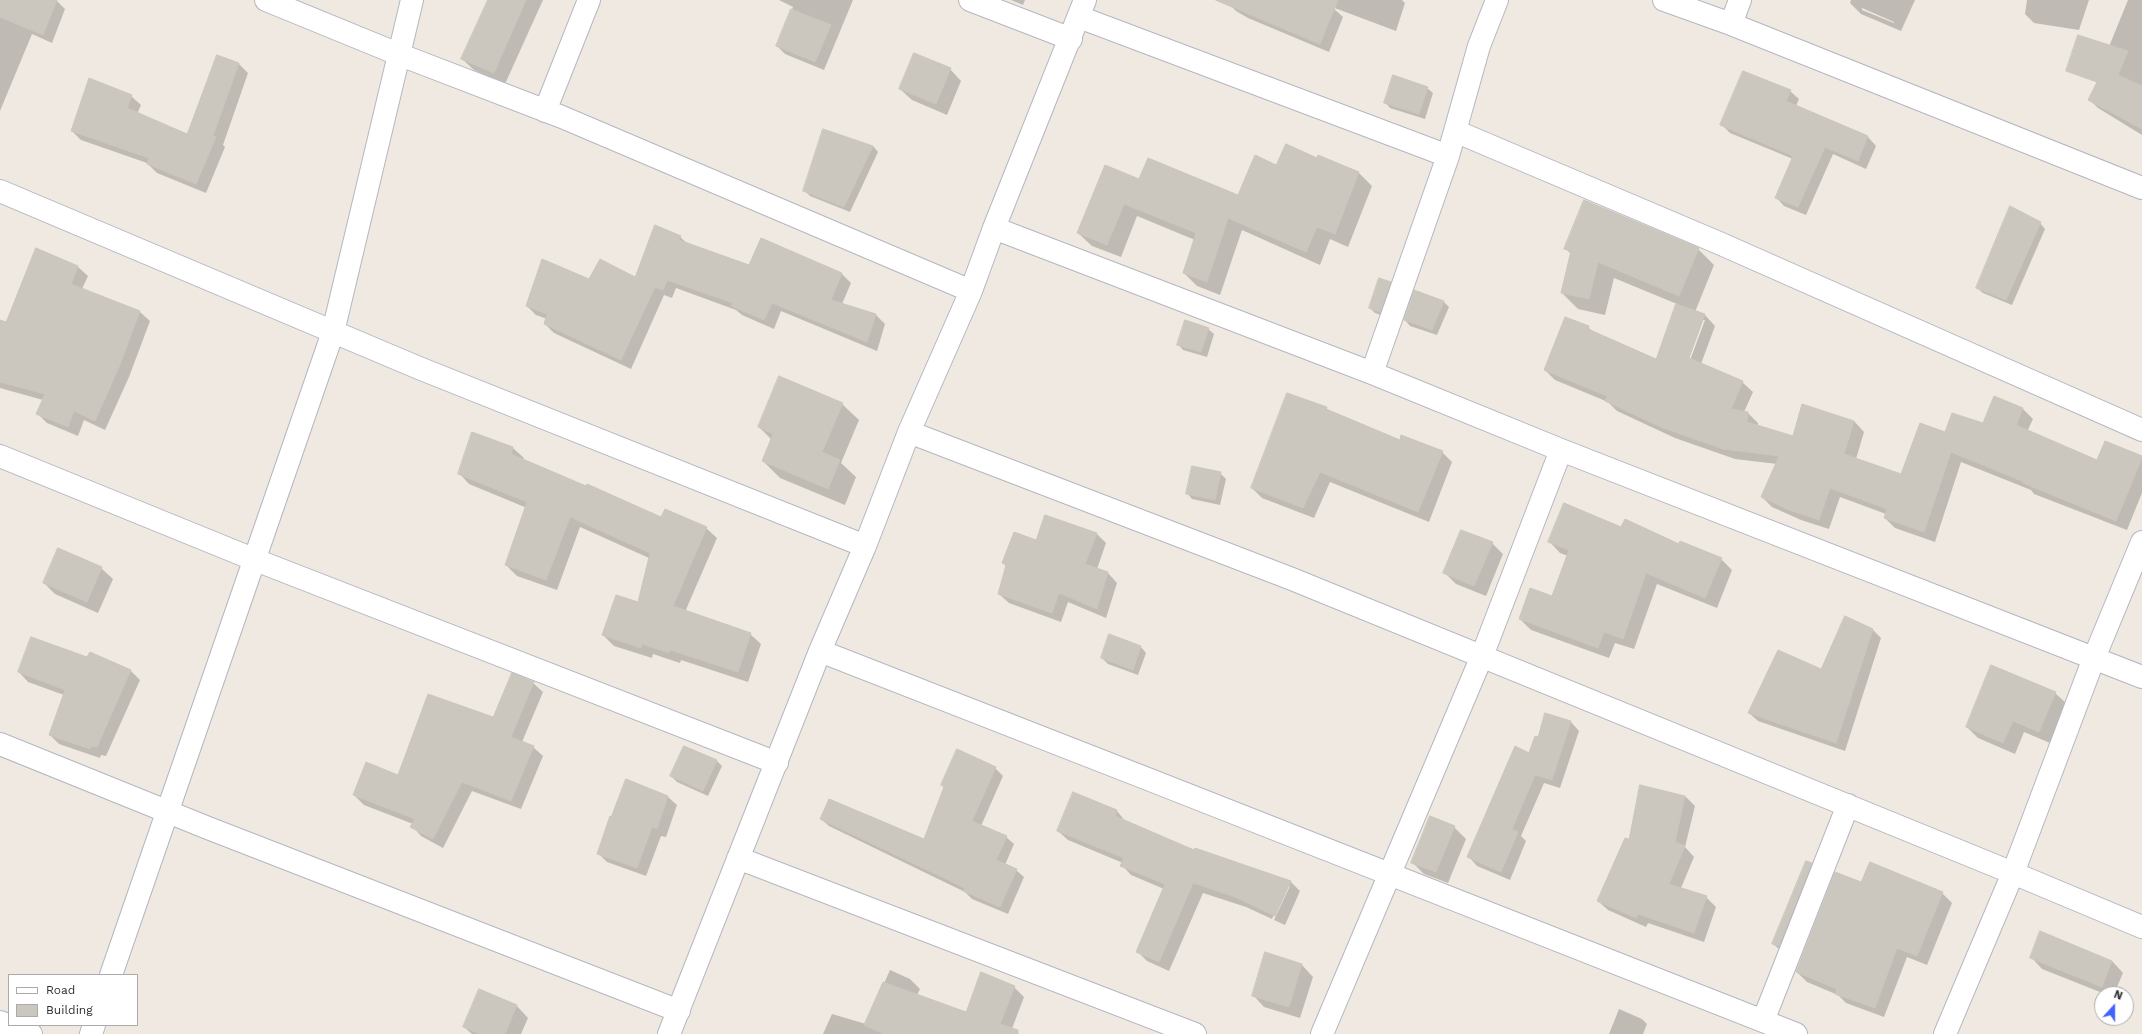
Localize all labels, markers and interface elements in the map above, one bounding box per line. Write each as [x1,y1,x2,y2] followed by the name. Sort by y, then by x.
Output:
[8,974,138,1026] legend
[46,983,75,997] text: Road
[2094,986,2134,1026] north arrow
[2112,988,2124,1003] text: N
[46,1003,93,1017] text: Building

